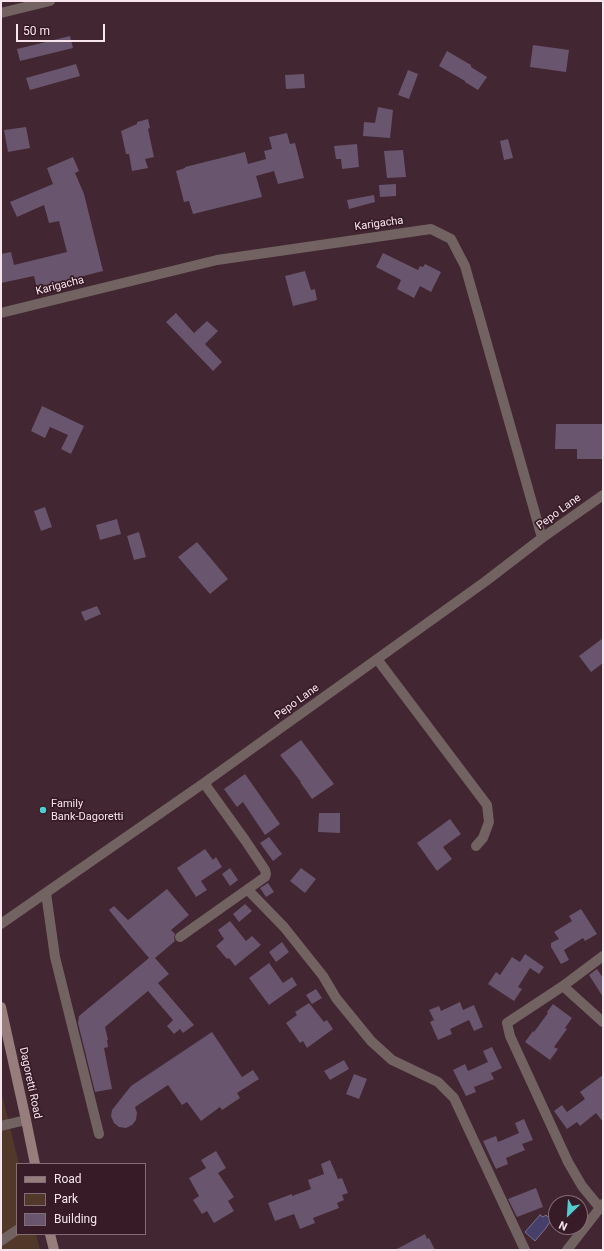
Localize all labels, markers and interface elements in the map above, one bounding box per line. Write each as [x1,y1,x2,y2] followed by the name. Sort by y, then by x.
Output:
[18,16,107,42] scale bar
[23,24,50,38] text: 50 m
[354,214,404,234] street label: Karigacha
[35,274,85,298] street label: Karigacha
[534,491,584,533] street label: Pepo Lane
[272,681,322,723] street label: Pepo Lane
[51,797,124,823] place label: Family Bank-Dagoretti
[38,805,48,815] marker: Family Bank-Dagoretti
[16,1046,44,1120] street label: Dagoretti Road
[16,1163,146,1235] legend
[54,1172,82,1186] text: Road
[54,1192,78,1206] text: Park
[548,1195,588,1235] north arrow
[54,1212,97,1226] text: Building
[557,1218,569,1233] text: N

